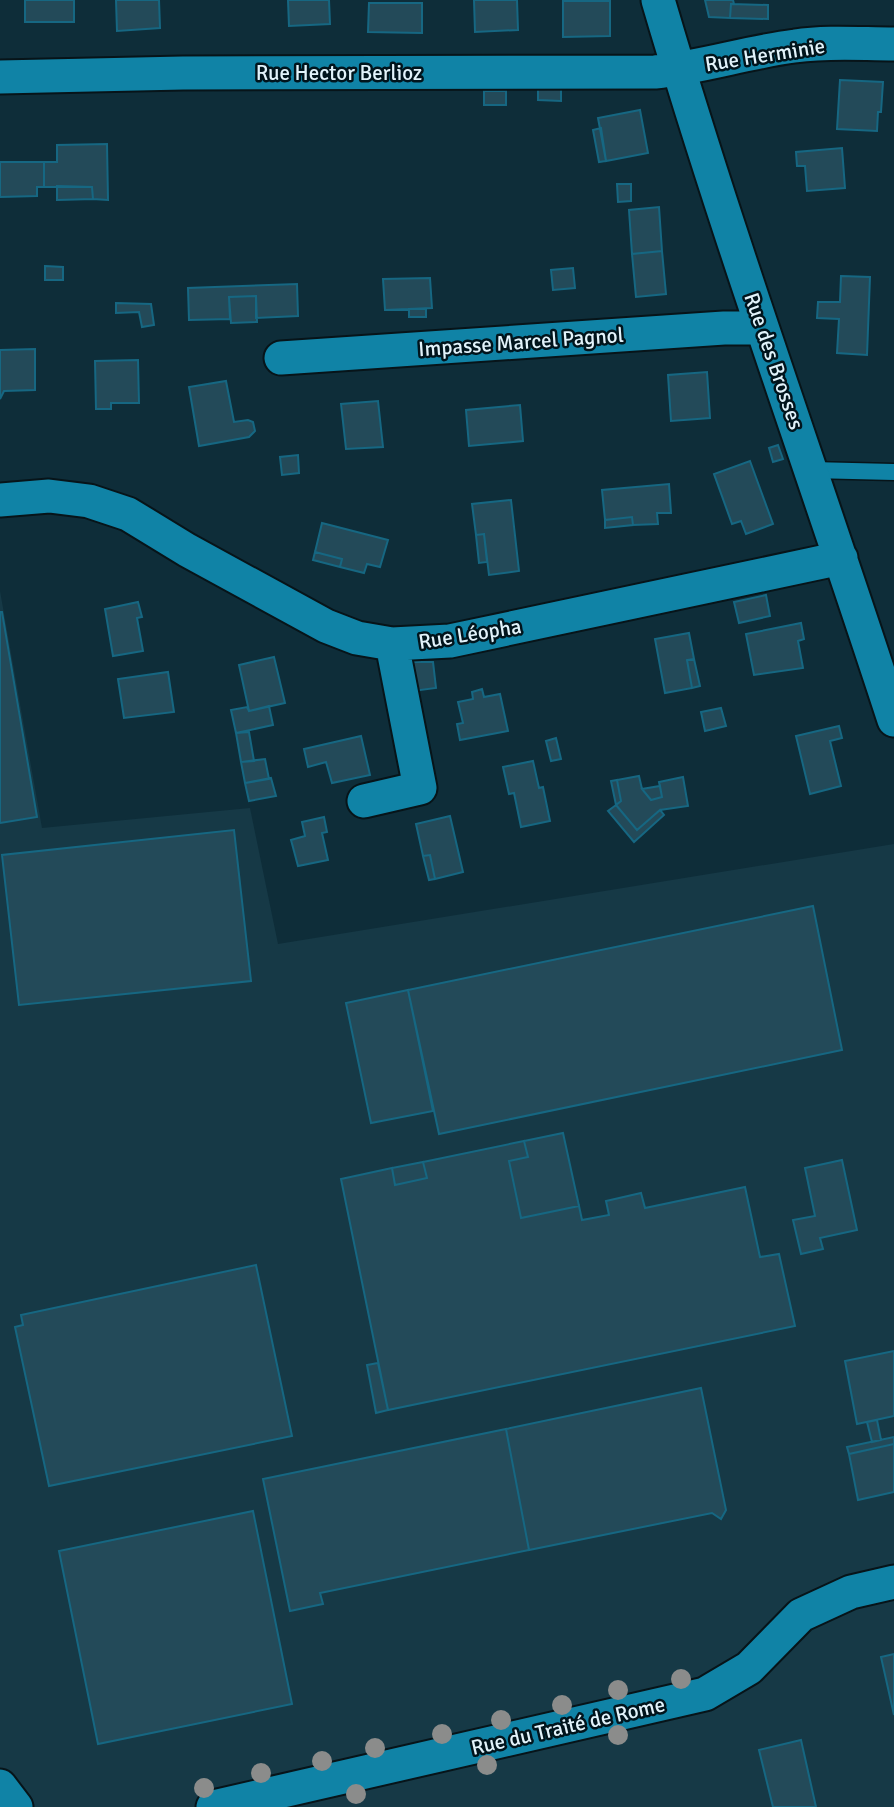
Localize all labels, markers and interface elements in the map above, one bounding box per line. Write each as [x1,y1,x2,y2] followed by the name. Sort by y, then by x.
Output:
[703,33,827,77] street label: Rue Herminie
[256,60,422,86] street label: Rue Hector Berlioz
[738,289,810,433] street label: Rue des Brosses
[417,322,625,362] street label: Impasse Marcel Pagnol
[417,613,523,655] street label: Rue Léopha
[469,1691,667,1761] street label: Rue du Traité de Rome

